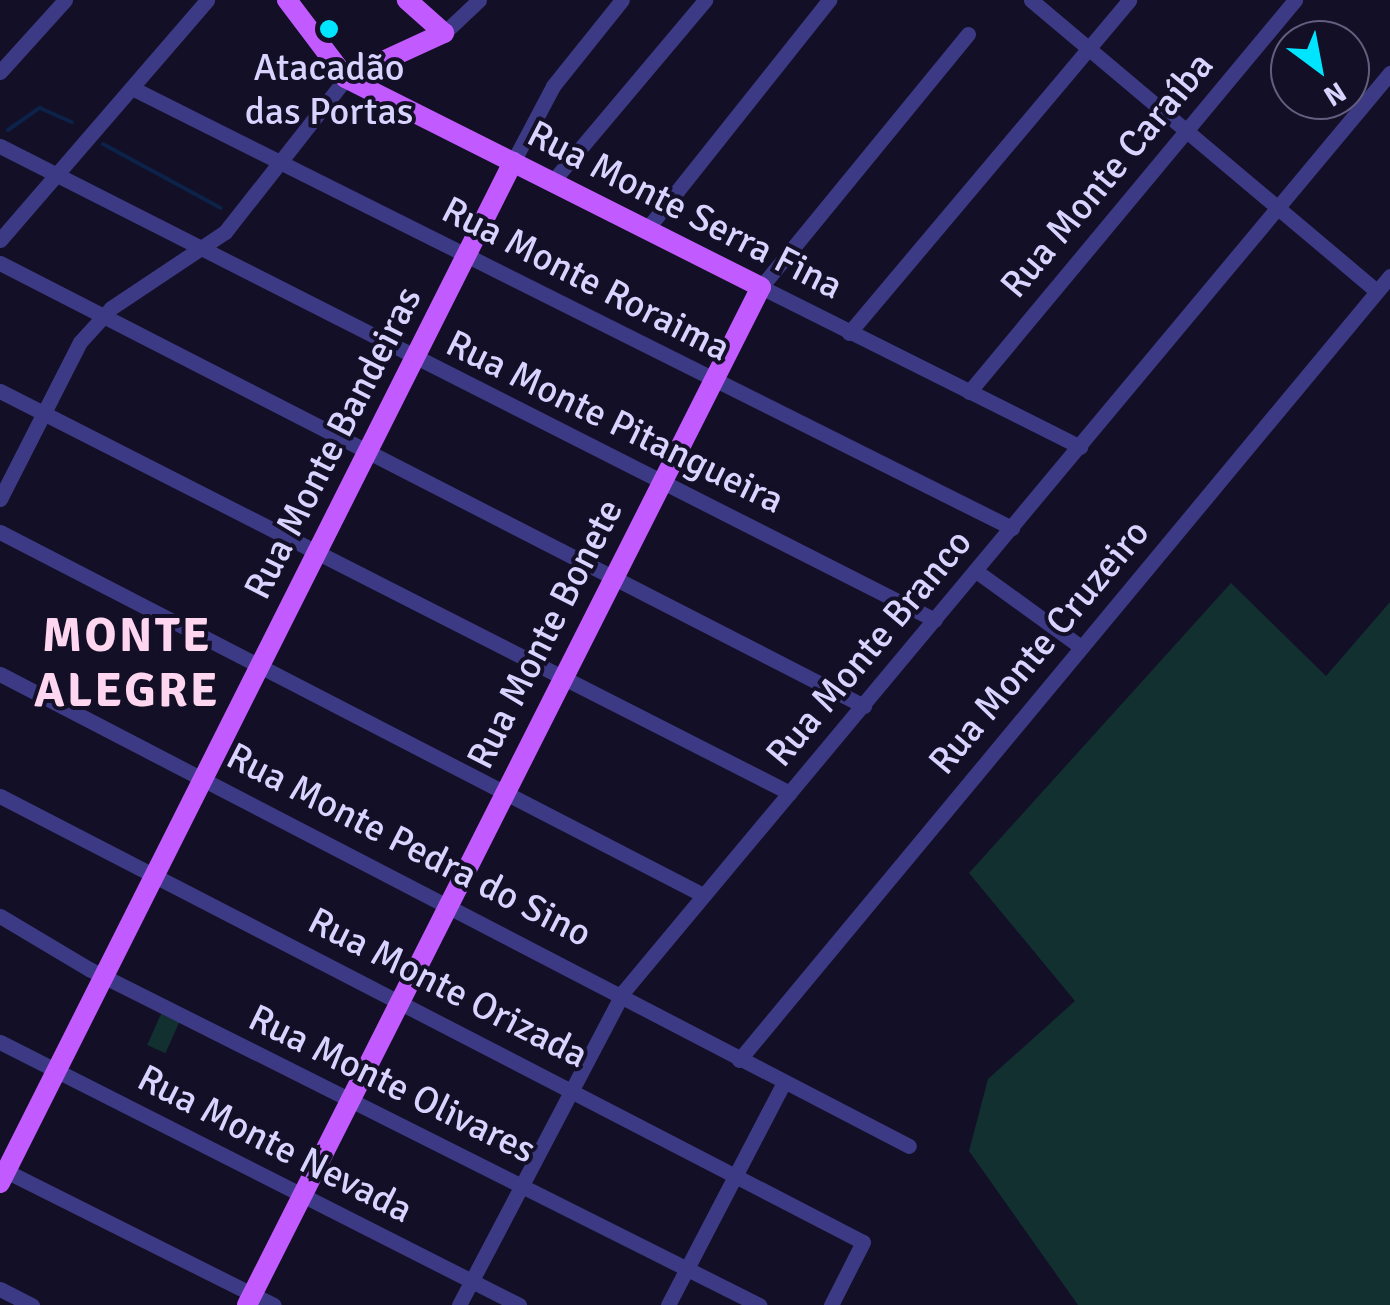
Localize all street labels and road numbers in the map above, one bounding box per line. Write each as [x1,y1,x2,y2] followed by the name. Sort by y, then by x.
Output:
[991,43,1223,307] street label: Rua Monte Caraíba
[520,111,850,309] street label: Rua Monte Serra Fina
[434,187,738,371] street label: Rua Monte Roraima
[235,279,431,607] street label: Rua Monte Bandeiras
[439,320,791,524] street label: Rua Monte Pitangueira
[457,492,633,776] street label: Rua Monte Bonete
[919,510,1159,784] street label: Rua Monte Cruzeiro
[757,520,981,776] street label: Rua Monte Branco
[219,733,599,957] street label: Rua Monte Pedra do Sino
[301,898,595,1078] street label: Rua Monte Orizada
[241,995,543,1173] street label: Rua Monte Olivares
[130,1055,420,1233] street label: Rua Monte Nevada

